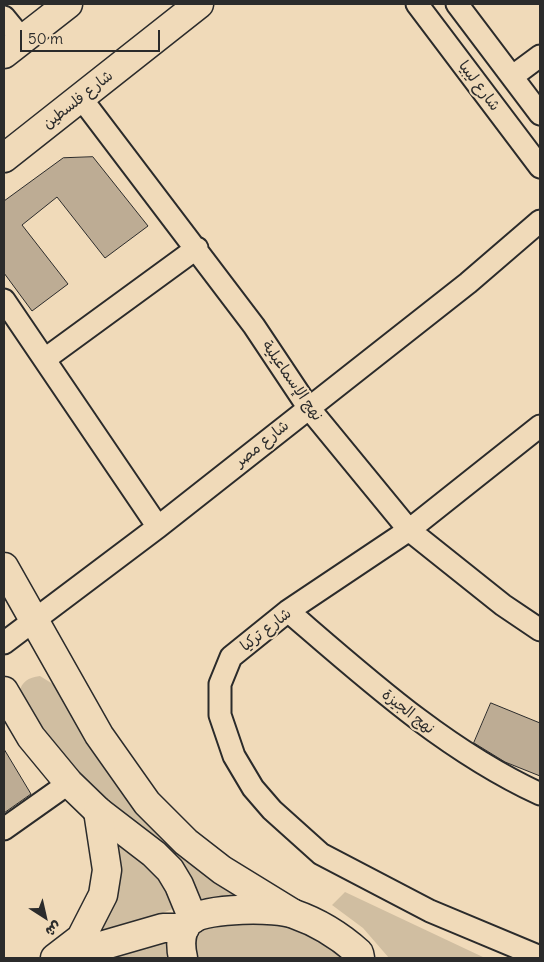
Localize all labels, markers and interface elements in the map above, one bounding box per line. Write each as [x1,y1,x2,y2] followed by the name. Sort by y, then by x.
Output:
[22,20,162,52] scale bar
[28,29,63,48] text: 50 m
[454,57,504,115] street label: شارع ليبيا
[39,67,117,133] street label: شارع فلسطين
[258,337,326,425] street label: نهج الإسماعيلية
[231,417,293,471] street label: شارع مصر
[237,605,295,655] street label: شارع تركيا
[378,686,438,738] street label: نهج الجيزة
[20,892,70,942] north arrow
[42,917,65,941] text: ش

